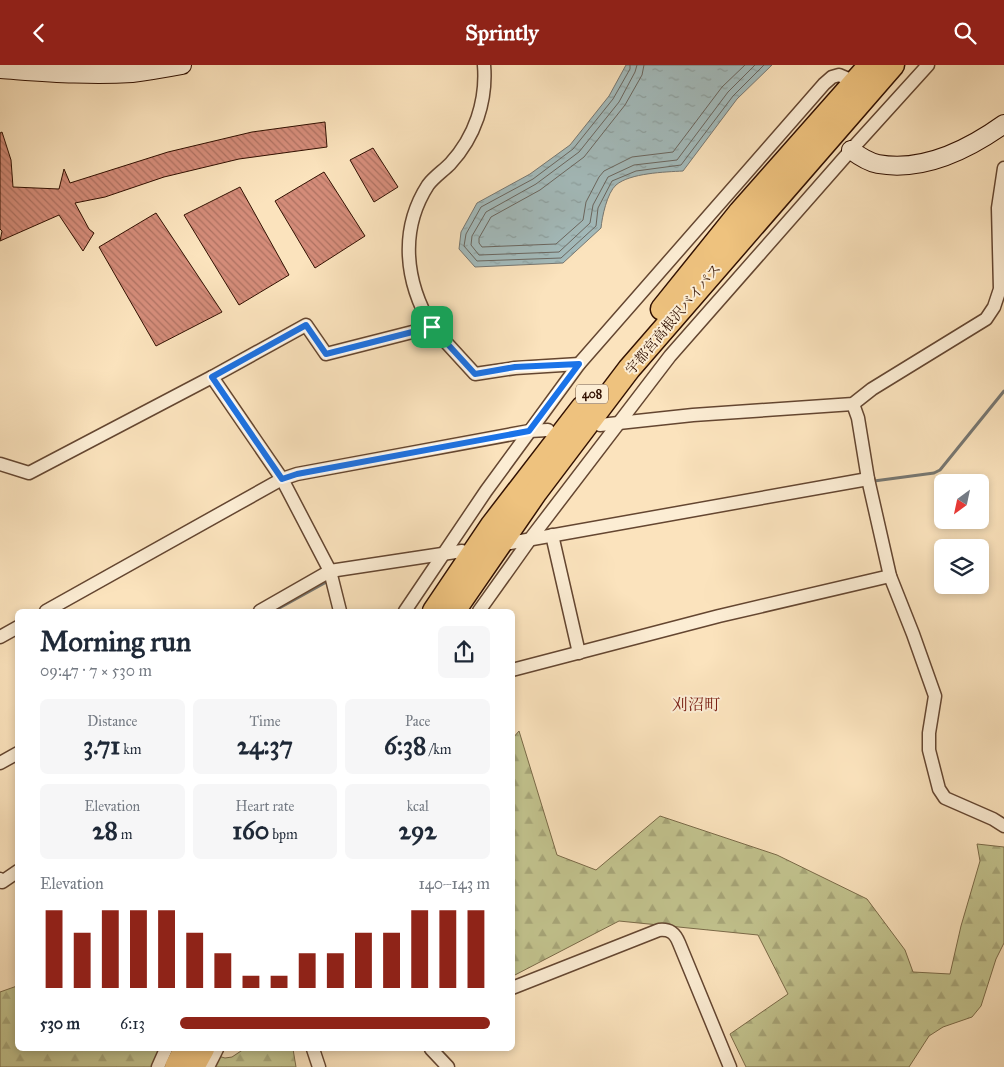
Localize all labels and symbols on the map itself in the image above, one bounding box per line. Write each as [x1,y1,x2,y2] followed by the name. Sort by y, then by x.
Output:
[622,260,725,378] street label: 宇都宮高根沢バイパス
[411,306,453,348] pin
[576,385,608,403] road number: 408
[934,474,989,529] north arrow
[672,695,720,714] district label: 刈沼町

